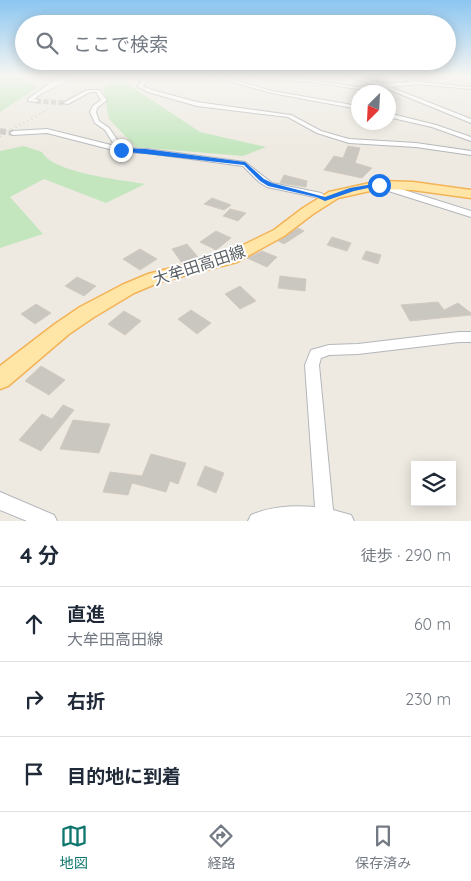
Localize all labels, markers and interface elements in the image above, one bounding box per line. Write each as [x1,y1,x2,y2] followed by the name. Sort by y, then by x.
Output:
[15,15,456,70] search box
[33,29,61,57] icon: search
[73,32,168,56] text: ここで検索
[351,85,396,130] north arrow
[110,139,133,162] route end
[368,174,391,197] route start
[150,241,248,289] street label: 大牟田高田線
[411,461,456,506] map controls
[411,461,456,506] button: layers
[20,542,59,568] text: 4 分
[361,545,451,565] text: 徒歩 · 290 m
[67,602,105,626] text: 直進
[20,610,48,638] icon: ahead
[414,614,451,634] text: 60 m
[67,629,163,649] text: 大牟田高田線
[20,685,48,713] icon: right
[67,689,105,713] text: 右折
[405,689,451,709] text: 230 m
[20,760,48,788] icon: arrive
[67,764,181,788] text: 目的地に到着
[60,822,88,872] tab: 地図
[207,822,235,872] tab: 経路
[355,822,411,872] tab: 保存済み

